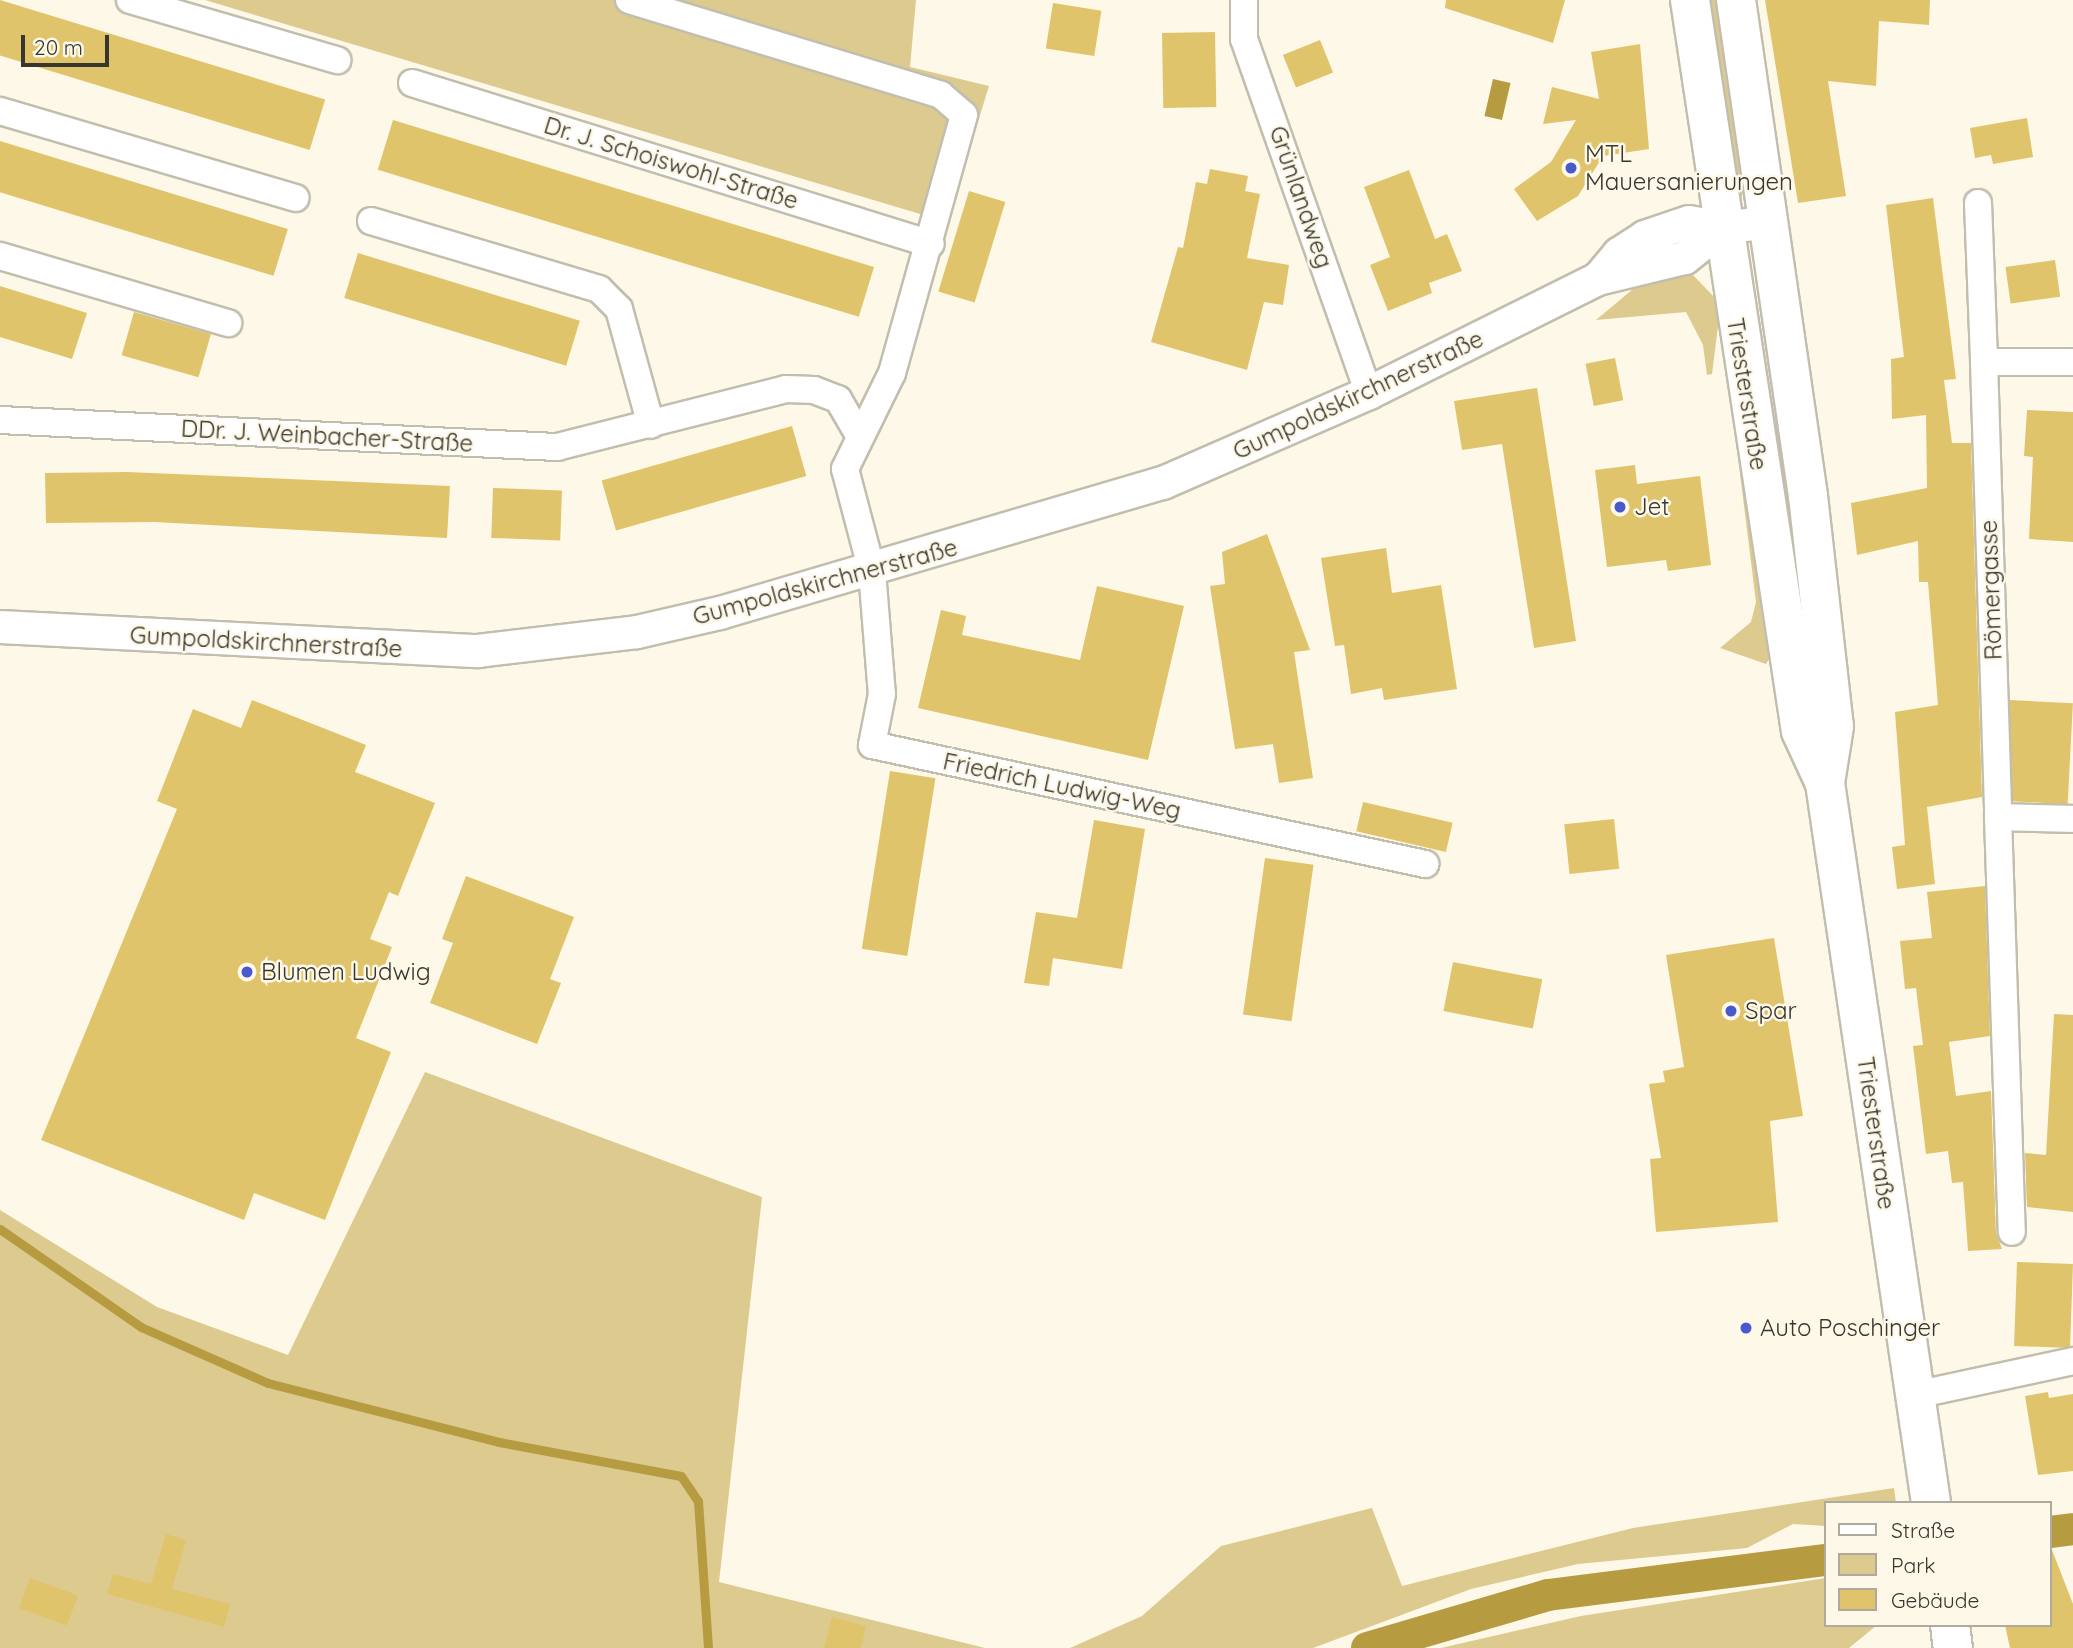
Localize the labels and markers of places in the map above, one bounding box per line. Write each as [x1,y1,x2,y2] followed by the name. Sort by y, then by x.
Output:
[1585,140,1793,196] place label: MTL Mauersanierungen
[1563,160,1579,176] marker: MTL Mauersanierungen
[1634,493,1669,521] place label: Jet
[1612,499,1628,515] marker: Jet
[261,958,431,986] place label: Blumen Ludwig
[239,964,255,980] marker: Blumen Ludwig
[1745,997,1797,1025] place label: Spar
[1723,1003,1739,1019] marker: Spar
[1760,1314,1940,1342] place label: Auto Poschinger
[1738,1320,1754,1336] marker: Auto Poschinger

